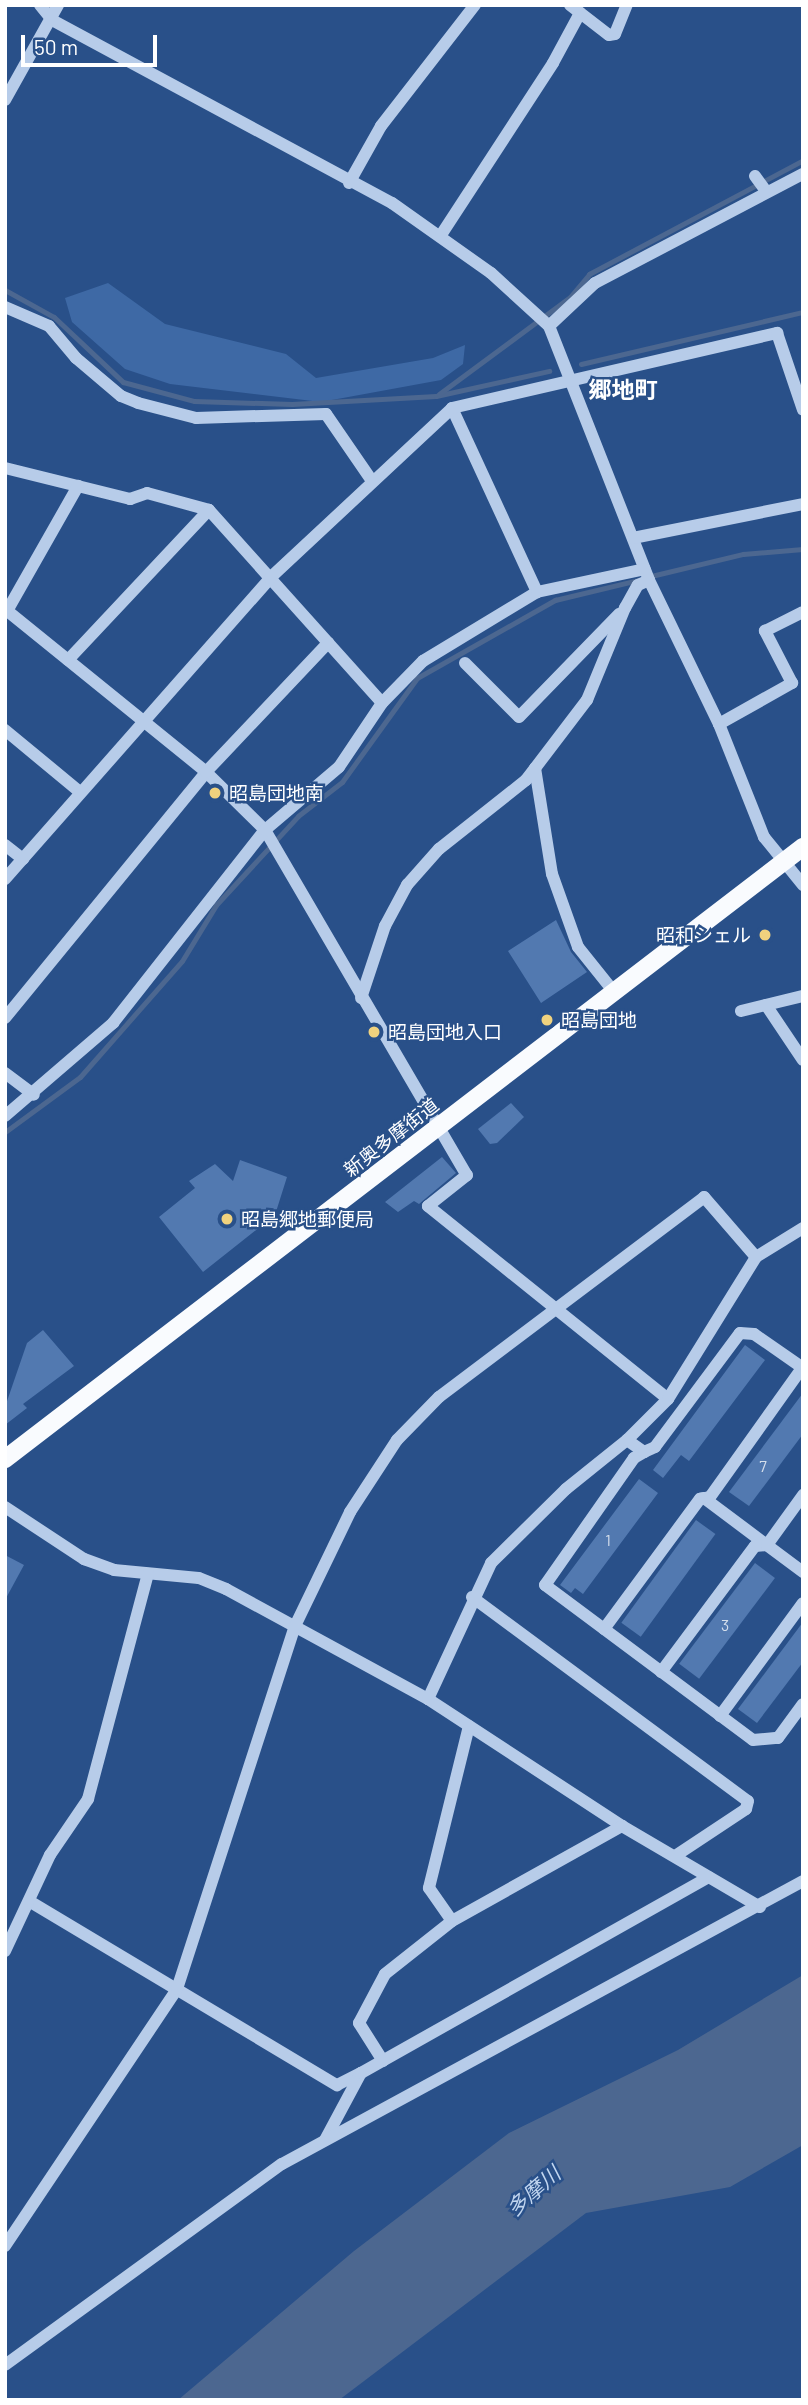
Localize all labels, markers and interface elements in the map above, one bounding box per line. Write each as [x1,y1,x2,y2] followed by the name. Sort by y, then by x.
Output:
[24,21,161,65] scale bar
[34,34,78,59] text: 50 m
[589,375,657,403] district label: 郷地町
[229,782,324,804] place label: 昭島団地南
[207,785,223,801] marker: 昭島団地南
[656,924,751,946] place label: 昭和シェル
[757,927,773,943] marker: 昭和シェル
[561,1009,637,1031] place label: 昭島団地
[539,1012,555,1028] marker: 昭島団地
[388,1021,502,1043] place label: 昭島団地入口
[366,1024,382,1040] marker: 昭島団地入口
[339,1093,443,1181] street label: 新奥多摩街道
[241,1208,374,1230] place label: 昭島郷地郵便局
[219,1211,235,1227] marker: 昭島郷地郵便局
[759,1456,767,1476] house number: 7
[605,1530,611,1550] house number: 1
[721,1615,729,1635] house number: 3
[501,2161,565,2221] water label: 多摩川

